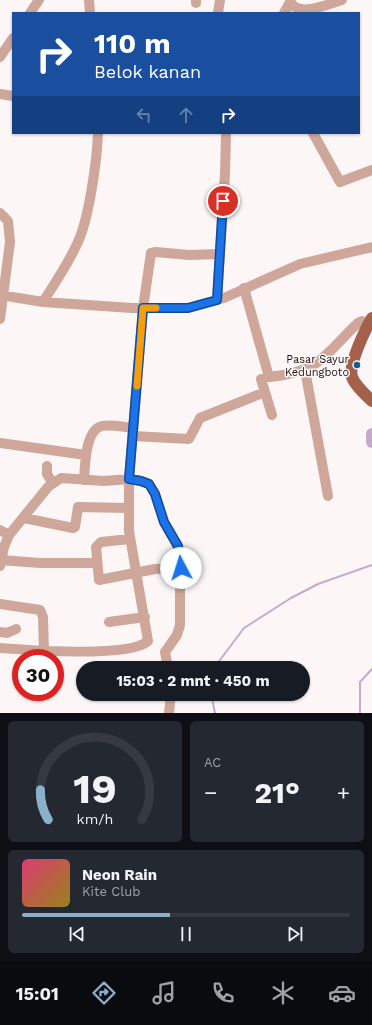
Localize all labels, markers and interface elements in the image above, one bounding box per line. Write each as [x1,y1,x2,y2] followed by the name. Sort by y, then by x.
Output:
[94,27,171,60] text: 110 m
[28,28,80,80] icon: right
[94,61,201,82] text: Belok kanan
[133,104,155,126] icon: left
[175,104,197,126] icon: ahead
[217,104,239,126] icon: right
[206,184,240,218] pin
[212,190,234,212] icon: arrive
[285,353,350,379] place label: Pasar Sayur Kedungboto
[352,360,362,370] marker: Pasar Sayur Kedungboto
[160,547,202,589] position arrow
[12,649,64,701] speed limit sign: 30
[116,672,270,690] text: 15:03 · 2 mnt · 450 m
[204,755,221,770] text: AC
[73,763,117,812] text: 19
[254,775,300,810] text: 21°
[204,780,217,805] text: −
[337,780,350,805] text: +
[77,810,113,826] text: km/h
[82,866,157,884] text: Neon Rain
[82,884,140,899] text: Kite Club
[66,923,88,945] icon: previous
[175,923,197,945] icon: pause
[284,923,306,945] icon: next
[90,979,118,1007] icon: directions
[150,979,178,1007] icon: music
[209,979,237,1007] icon: phone
[269,979,297,1007] icon: climate
[328,979,356,1007] icon: car
[16,983,59,1004] text: 15:01

